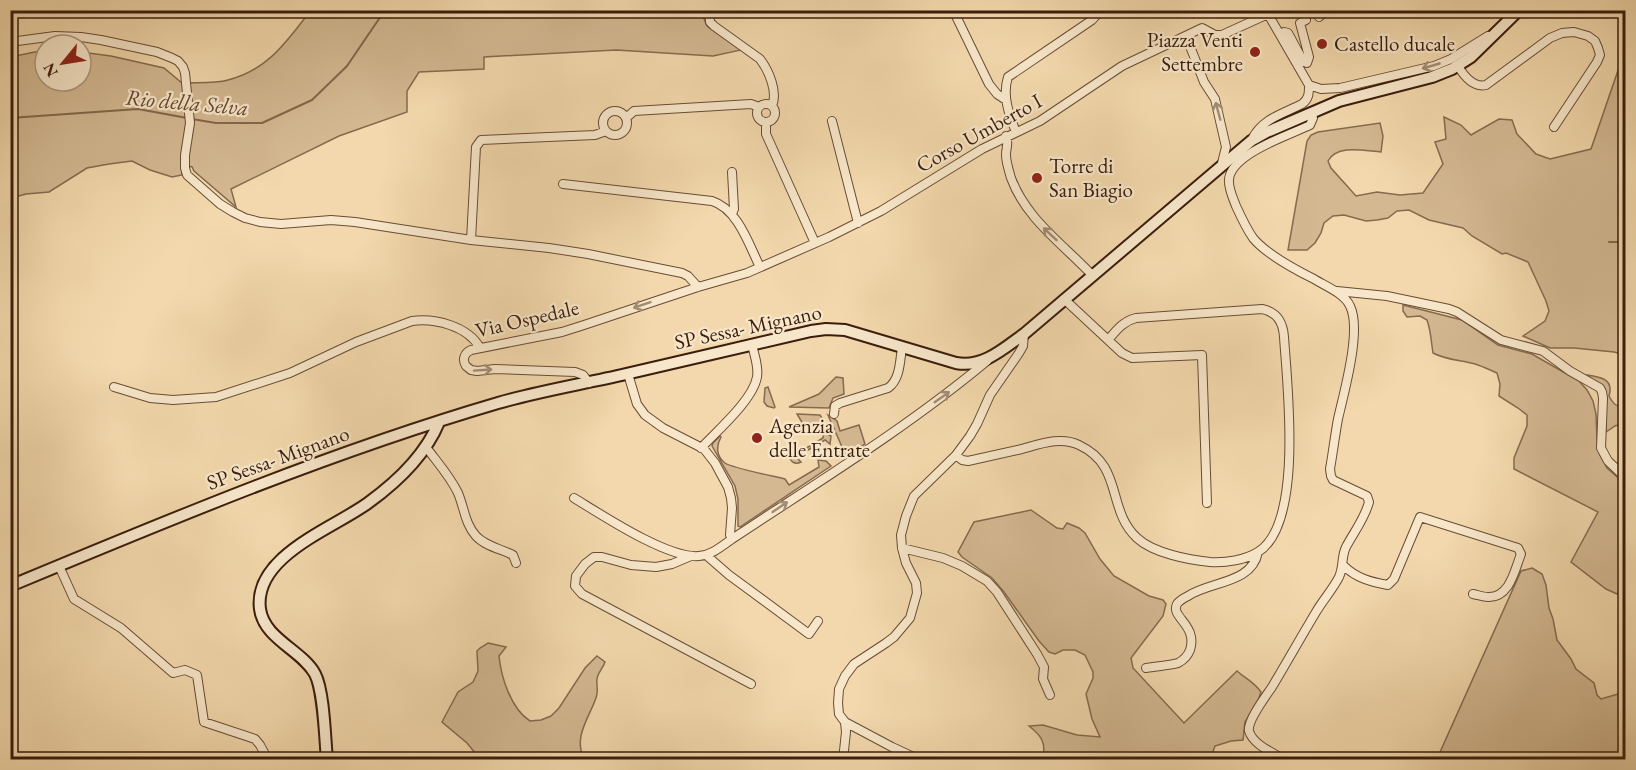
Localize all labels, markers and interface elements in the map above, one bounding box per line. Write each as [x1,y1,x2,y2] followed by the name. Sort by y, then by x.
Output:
[1147,26,1243,77] place label: Piazza Venti Settembre
[1334,30,1455,57] place label: Castello ducale
[33,33,93,93] north arrow
[1315,37,1329,51] marker: Castello ducale
[1248,45,1262,59] marker: Piazza Venti Settembre
[38,59,63,81] text: N
[1422,61,1441,72] one-way arrow
[124,83,249,122] water label: Rio della Selva
[911,87,1046,178] street label: Corso Umberto I
[1212,102,1224,121] one-way arrow
[1049,152,1133,203] place label: Torre di San Biagio
[1030,171,1044,185] marker: Torre di San Biagio
[1043,227,1058,241] one-way arrow
[473,294,581,344] street label: Via Ospedale
[672,298,824,355] street label: SP Sessa- Mignano
[633,301,652,312] one-way arrow
[473,364,492,375] one-way arrow
[933,391,949,403] one-way arrow
[768,412,870,463] place label: Agenzia delle Entrate
[203,419,353,496] street label: SP Sessa- Mignano
[750,431,764,445] marker: Agenzia delle Entrate
[772,501,788,513] one-way arrow

